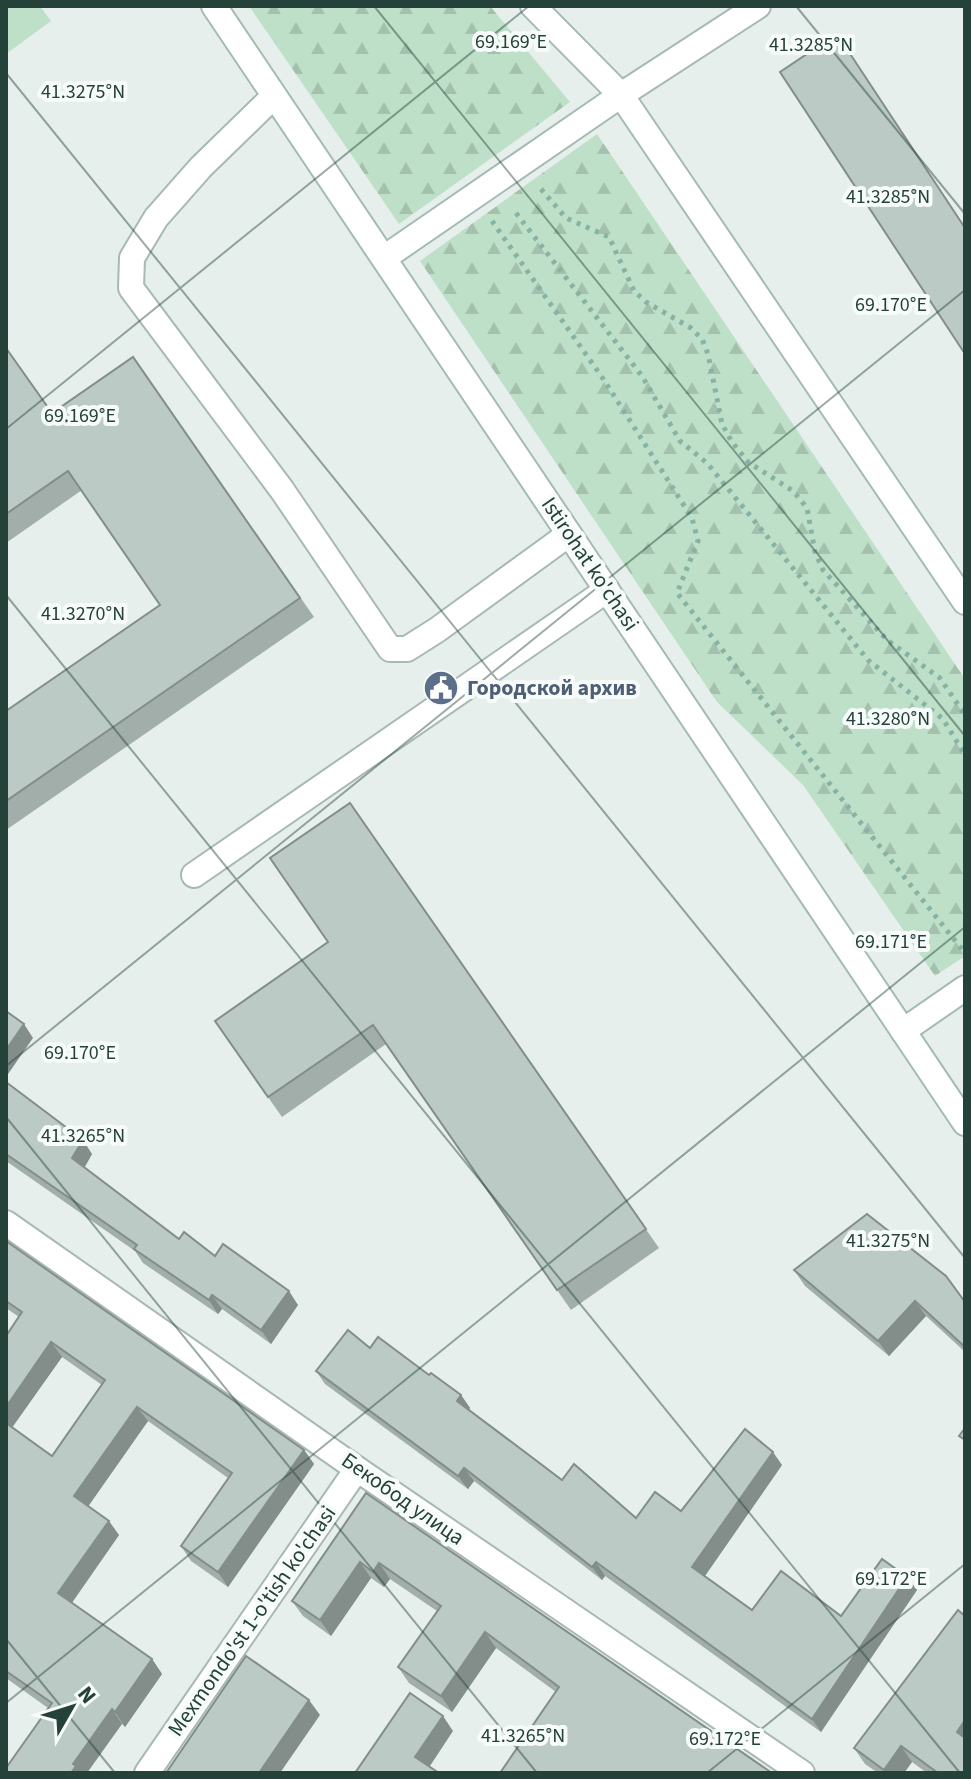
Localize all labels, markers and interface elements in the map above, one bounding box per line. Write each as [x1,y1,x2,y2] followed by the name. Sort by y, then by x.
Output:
[475,28,547,56] text: 69.169°E
[769,31,853,59] text: 41.3285°N
[41,78,125,106] text: 41.3275°N
[846,183,930,211] text: 41.3285°N
[855,291,927,319] text: 69.170°E
[44,402,116,430] text: 69.169°E
[533,491,647,637] street label: Istirohat ko'chasi
[41,600,125,628] text: 41.3270°N
[422,669,460,707] public building icon: Городской архив
[467,672,637,704] place label: Городской архив
[846,705,930,733] text: 41.3280°N
[855,928,927,956] text: 69.171°E
[44,1039,116,1067] text: 69.170°E
[41,1122,125,1150] text: 41.3265°N
[846,1227,930,1255] text: 41.3275°N
[335,1445,471,1553] street label: Бекобод улица
[160,1499,344,1743] street label: Mexmondo'st 1-o'tish ko'chasi
[855,1565,927,1593] text: 69.172°E
[32,1667,112,1747] north arrow
[70,1679,104,1711] text: N
[481,1722,565,1750] text: 41.3265°N
[689,1725,761,1753] text: 69.172°E

